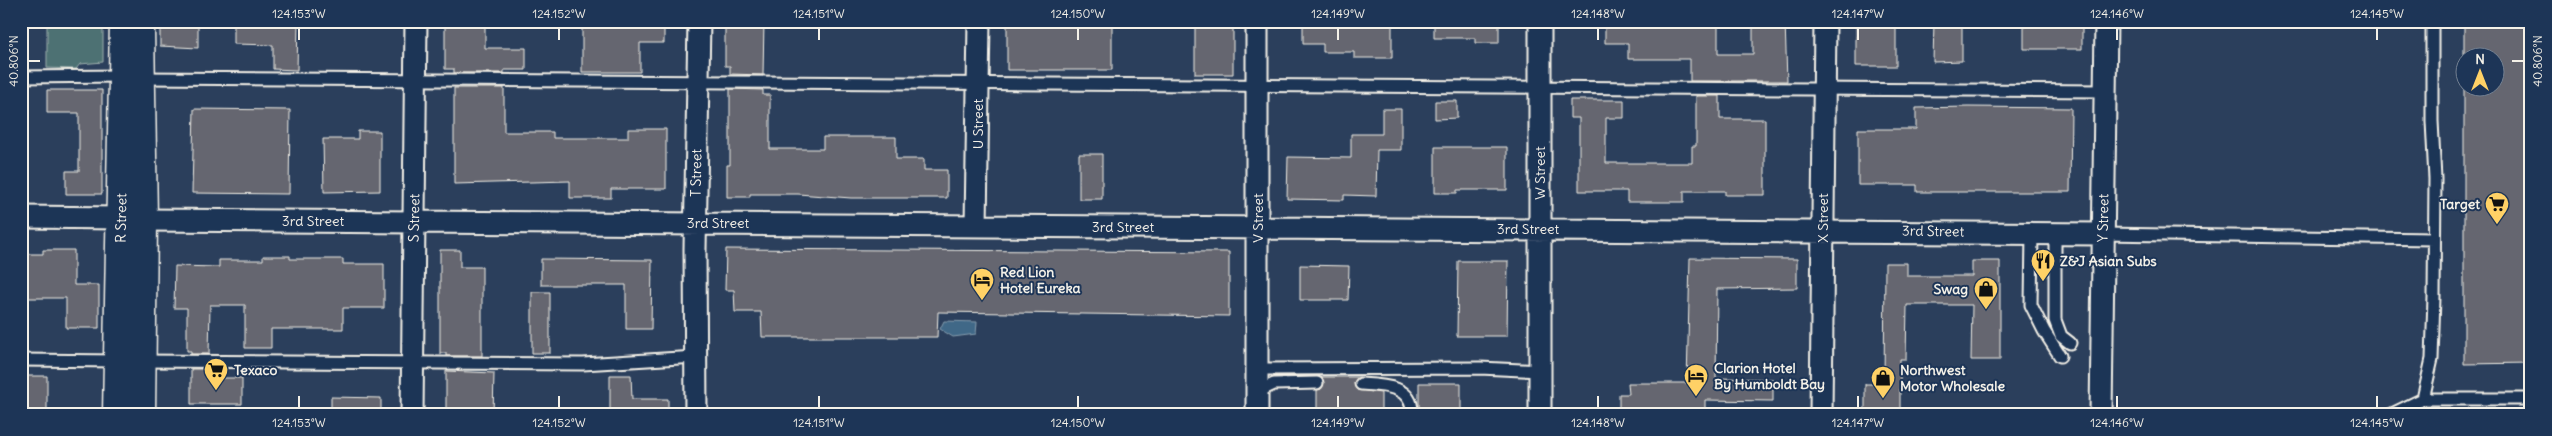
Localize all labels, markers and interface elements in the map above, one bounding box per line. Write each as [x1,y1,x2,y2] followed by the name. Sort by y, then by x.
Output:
[272,6,326,21] text: 124.153°W
[532,6,586,21] text: 124.152°W
[793,6,845,21] text: 124.151°W
[1051,6,1105,21] text: 124.150°W
[1311,6,1365,21] text: 124.149°W
[1571,6,1625,21] text: 124.148°W
[1832,6,1884,21] text: 124.147°W
[2090,6,2144,21] text: 124.146°W
[2350,6,2404,21] text: 124.145°W
[6,35,21,87] text: 40.806°N
[2530,35,2545,87] text: 40.806°N
[2454,48,2504,98] north arrow
[2475,50,2485,68] text: N
[969,99,987,149] street label: U Street
[1531,146,1549,200] street label: W Street
[687,149,705,197] street label: T Street
[2484,191,2510,225] supermarket icon: Target
[112,193,130,243] street label: R Street
[405,193,423,242] street label: S Street
[1249,193,1267,243] street label: V Street
[1814,193,1832,243] street label: X Street
[2094,193,2112,242] street label: Y Street
[2440,195,2480,213] place label: Target
[282,212,344,230] street label: 3rd Street
[687,214,749,232] street label: 3rd Street
[1092,218,1154,236] street label: 3rd Street
[1497,220,1559,238] street label: 3rd Street
[1902,221,1965,241] street label: 3rd Street
[2030,248,2056,282] restaurant icon: Z&J Asian Subs
[2060,252,2157,270] place label: Z&J Asian Subs
[1000,263,1080,297] place label: Red Lion Hotel Eureka
[969,267,995,301] hotel icon: Red Lion Hotel Eureka
[1973,276,1999,310] shop icon: Swag
[1934,280,1968,298] place label: Swag
[203,357,229,391] supermarket icon: Texaco
[1714,359,1825,393] place label: Clarion Hotel By Humboldt Bay
[234,361,277,379] place label: Texaco
[1900,361,2005,395] place label: Northwest Motor Wholesale
[1683,363,1709,397] hotel icon: Clarion Hotel By Humboldt Bay
[1870,365,1896,399] shop icon: Northwest Motor Wholesale
[272,415,326,430] text: 124.153°W
[532,415,586,430] text: 124.152°W
[793,415,845,430] text: 124.151°W
[1051,415,1105,430] text: 124.150°W
[1311,415,1365,430] text: 124.149°W
[1571,415,1625,430] text: 124.148°W
[1832,415,1884,430] text: 124.147°W
[2090,415,2144,430] text: 124.146°W
[2350,415,2404,430] text: 124.145°W

